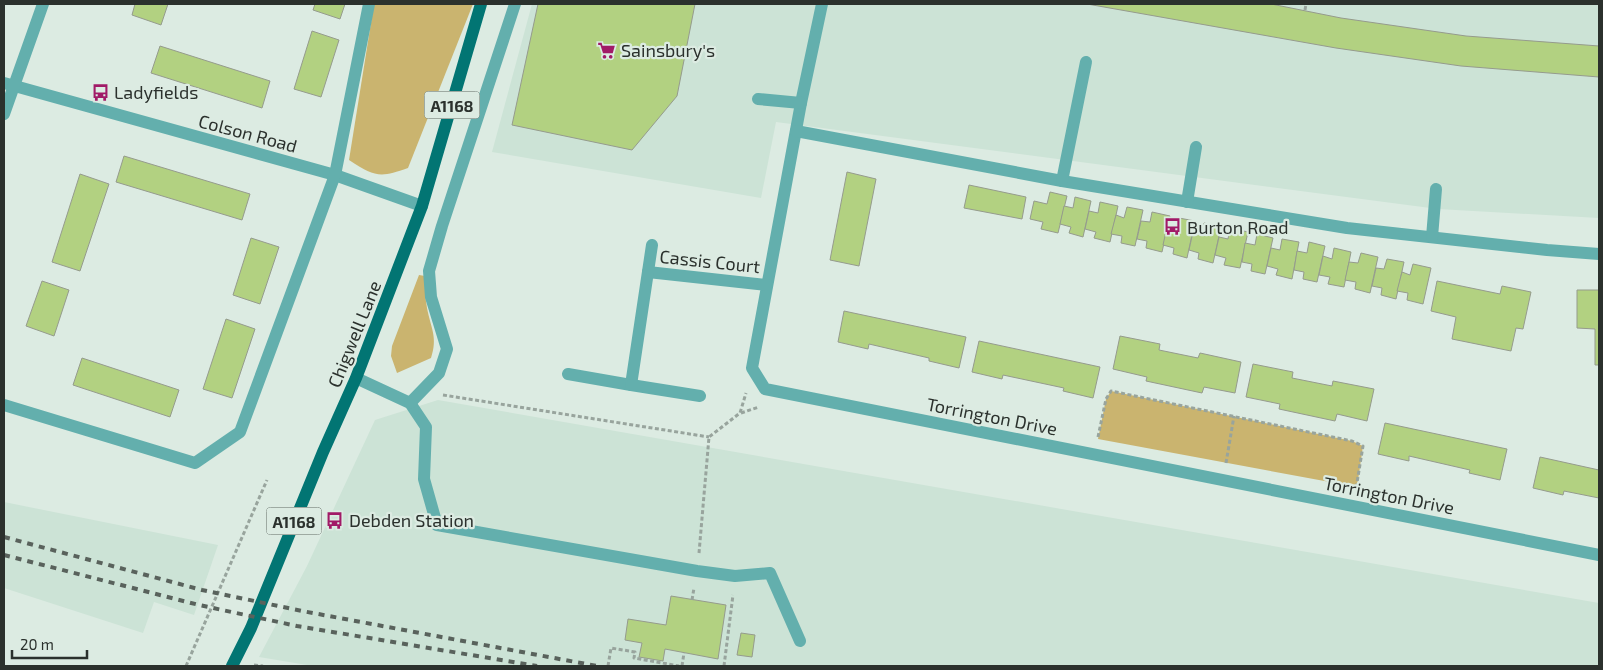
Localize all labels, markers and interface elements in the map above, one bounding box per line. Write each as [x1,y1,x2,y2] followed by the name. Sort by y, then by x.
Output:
[621,39,715,61] place label: Sainsbury's
[597,40,617,60] supermarket icon: Sainsbury's
[114,81,198,103] place label: Ladyfields
[90,82,110,102] bus stop icon: Ladyfields
[424,92,480,118] road number: A1168
[196,109,300,157] street label: Colson Road
[1187,216,1289,238] place label: Burton Road
[1163,217,1183,237] bus stop icon: Burton Road
[659,245,761,277] street label: Cassis Court
[323,277,385,391] street label: Chigwell Lane
[925,393,1059,439] street label: Torrington Drive
[1322,472,1456,518] street label: Torrington Drive
[266,508,322,534] road number: A1168
[349,509,474,531] place label: Debden Station
[325,510,345,530] bus stop icon: Debden Station
[12,628,88,660] scale bar
[20,635,54,653] text: 20 m

